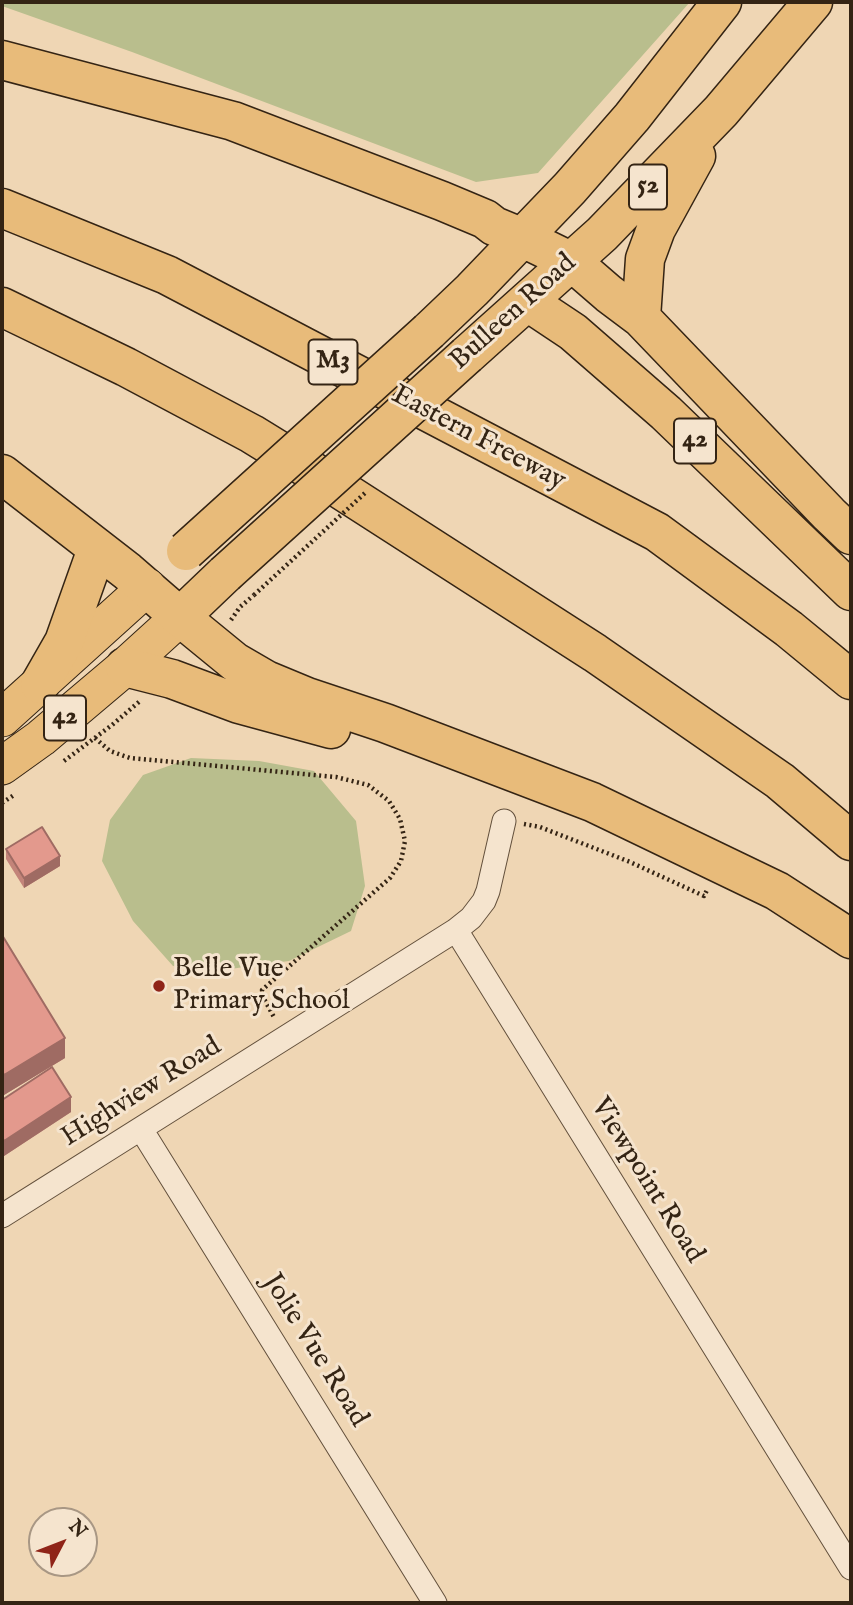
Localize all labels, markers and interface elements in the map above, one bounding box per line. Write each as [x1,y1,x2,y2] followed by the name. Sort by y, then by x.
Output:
[629,164,667,210] road number: 52
[444,248,584,378] street label: Bulleen Road
[308,340,358,384] road number: M3
[385,379,571,499] street label: Eastern Freeway
[674,418,716,463] road number: 42
[44,696,86,740] road number: 42
[173,953,350,1019] place label: Belle Vue Primary School
[151,978,167,994] marker: Belle Vue Primary School
[56,1031,228,1155] street label: Highview Road
[582,1092,710,1270] street label: Viewpoint Road
[254,1268,374,1434] street label: Jolie Vue Road
[28,1507,98,1577] north arrow
[63,1515,92,1543] text: N

